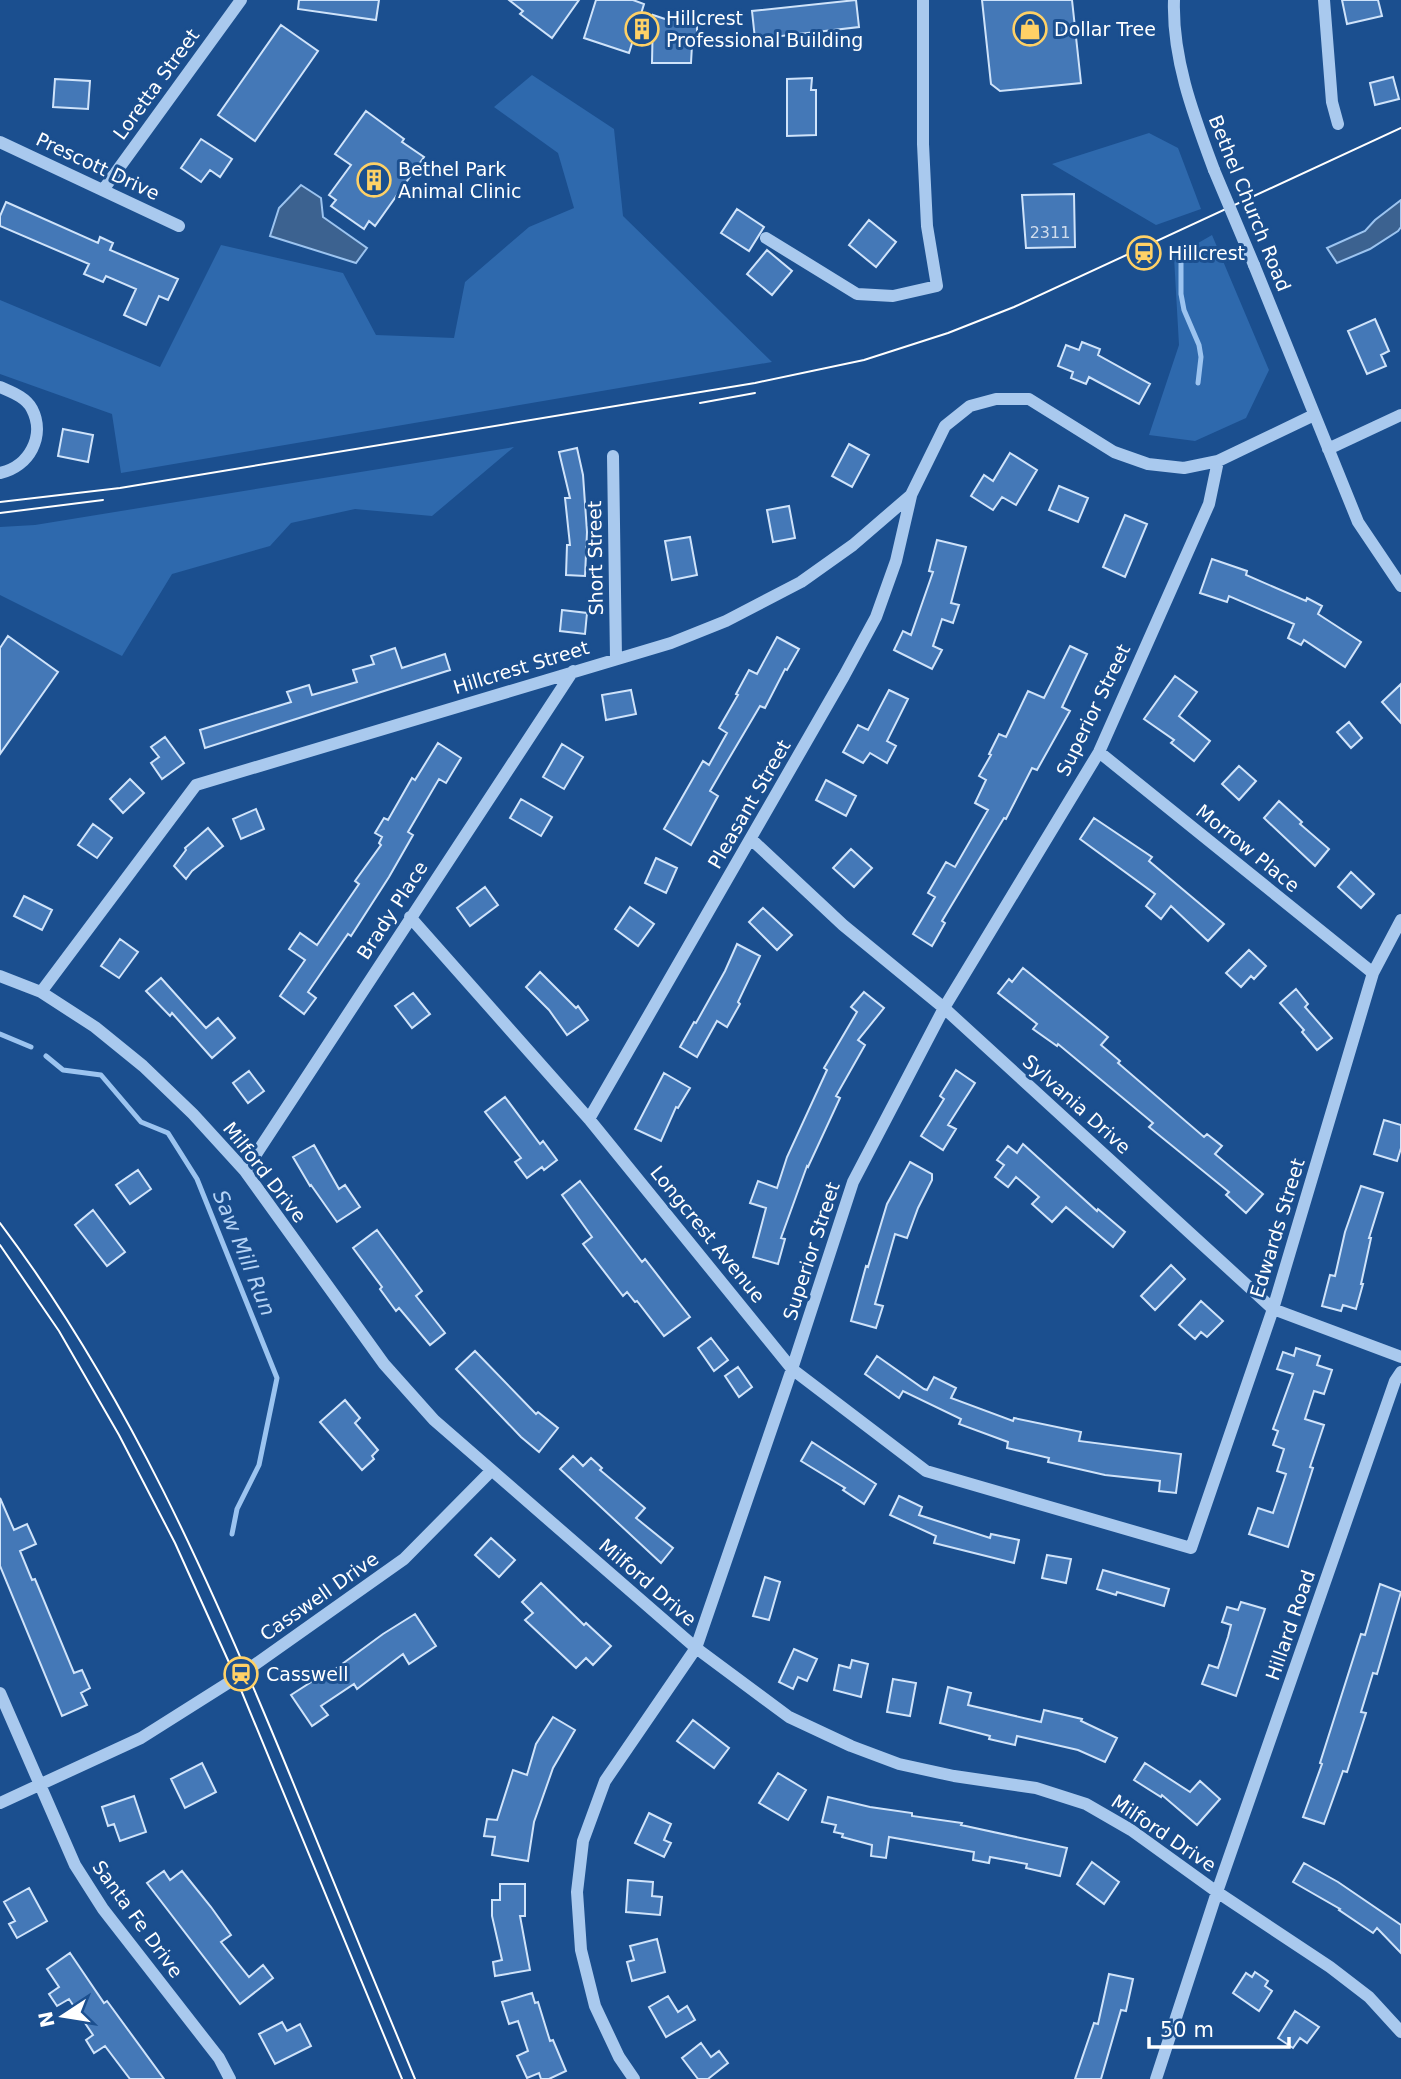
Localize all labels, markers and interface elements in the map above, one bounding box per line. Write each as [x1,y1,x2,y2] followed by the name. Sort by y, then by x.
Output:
[666,7,863,51] place label: Hillcrest Professional Building
[623,10,661,48] building icon: Hillcrest Professional Building
[1011,10,1049,48] shop icon: Dollar Tree
[1054,18,1156,40] place label: Dollar Tree
[109,24,203,144] street label: Loretta Street
[1205,112,1295,294] street label: Bethel Church Road
[33,128,163,204] street label: Prescott Drive
[398,158,521,202] place label: Bethel Park Animal Clinic
[355,161,393,199] building icon: Bethel Park Animal Clinic
[1030,223,1070,242] house number: 2311
[1125,234,1163,272] station icon: Hillcrest
[1168,242,1245,264] place label: Hillcrest
[583,500,607,616] street label: Short Street
[450,636,592,698] street label: Hillcrest Street
[1052,640,1134,780] street label: Superior Street
[703,736,795,872] street label: Pleasant Street
[1192,800,1304,896] street label: Morrow Place
[352,857,432,963] street label: Brady Place
[1019,1050,1135,1158] street label: Sylvania Drive
[219,1117,311,1227] street label: Milford Drive
[1245,1156,1309,1300] street label: Edwards Street
[646,1161,770,1307] street label: Longcrest Avenue
[778,1179,844,1323] street label: Superior Street
[208,1187,280,1319] water label: Saw Mill Run
[595,1534,701,1630] street label: Milford Drive
[256,1547,382,1645] street label: Casswell Drive
[1261,1567,1319,1683] street label: Hillard Road
[222,1655,260,1693] station icon: Casswell
[266,1663,349,1685] place label: Casswell
[1107,1790,1221,1876] street label: Milford Drive
[88,1856,188,1982] street label: Santa Fe Drive
[28,1981,98,2051] north arrow
[1149,2006,1289,2050] scale bar
[34,2009,59,2030] text: N
[1160,2018,1214,2042] text: 50 m

